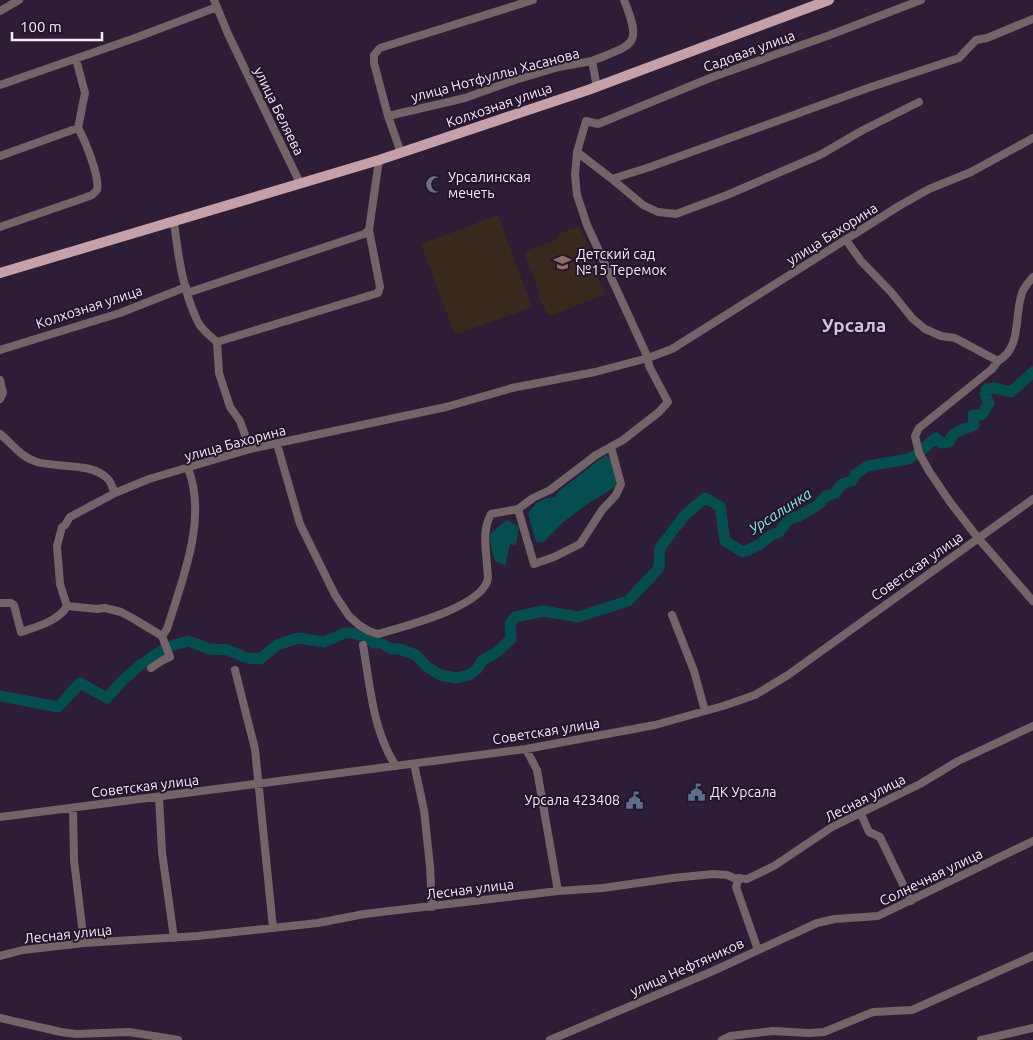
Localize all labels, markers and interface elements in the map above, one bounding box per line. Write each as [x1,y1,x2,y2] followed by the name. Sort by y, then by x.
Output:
[12,10,102,42] scale bar
[20,18,62,35] text: 100 m
[701,27,797,75] street label: Садовая улица
[409,45,581,105] street label: улица Нотфуллы Хасанова
[251,64,307,158] street label: улица Беляева
[444,79,554,131] street label: Колхозная улица
[448,169,531,201] place label: Урсалинская мечеть
[424,175,444,195] mosque icon: Урсалинская мечеть
[784,200,880,268] street label: улица Бахорина
[576,246,667,278] place label: Детский сад №15 Теремок
[552,252,572,272] school or university icon: Детский сад №15 Теремок
[34,282,144,332] street label: Колхозная улица
[822,314,886,336] district label: Урсала
[183,422,287,464] street label: улица Бахорина
[745,485,814,538] water label: Урсалинка
[868,528,966,604] street label: Советская улица
[491,715,601,747] street label: Советская улица
[90,771,200,801] street label: Советская улица
[822,771,908,825] street label: Лесная улица
[686,782,706,802] public building icon: ДК Урсала
[710,784,777,800] place label: ДК Урсала
[624,790,644,810] public building icon: Урсала 423408
[524,792,620,808] place label: Урсала 423408
[877,845,985,909] street label: Солнечная улица
[425,876,515,902] street label: Лесная улица
[23,921,113,947] street label: Лесная улица
[628,935,746,999] street label: улица Нефтяников

